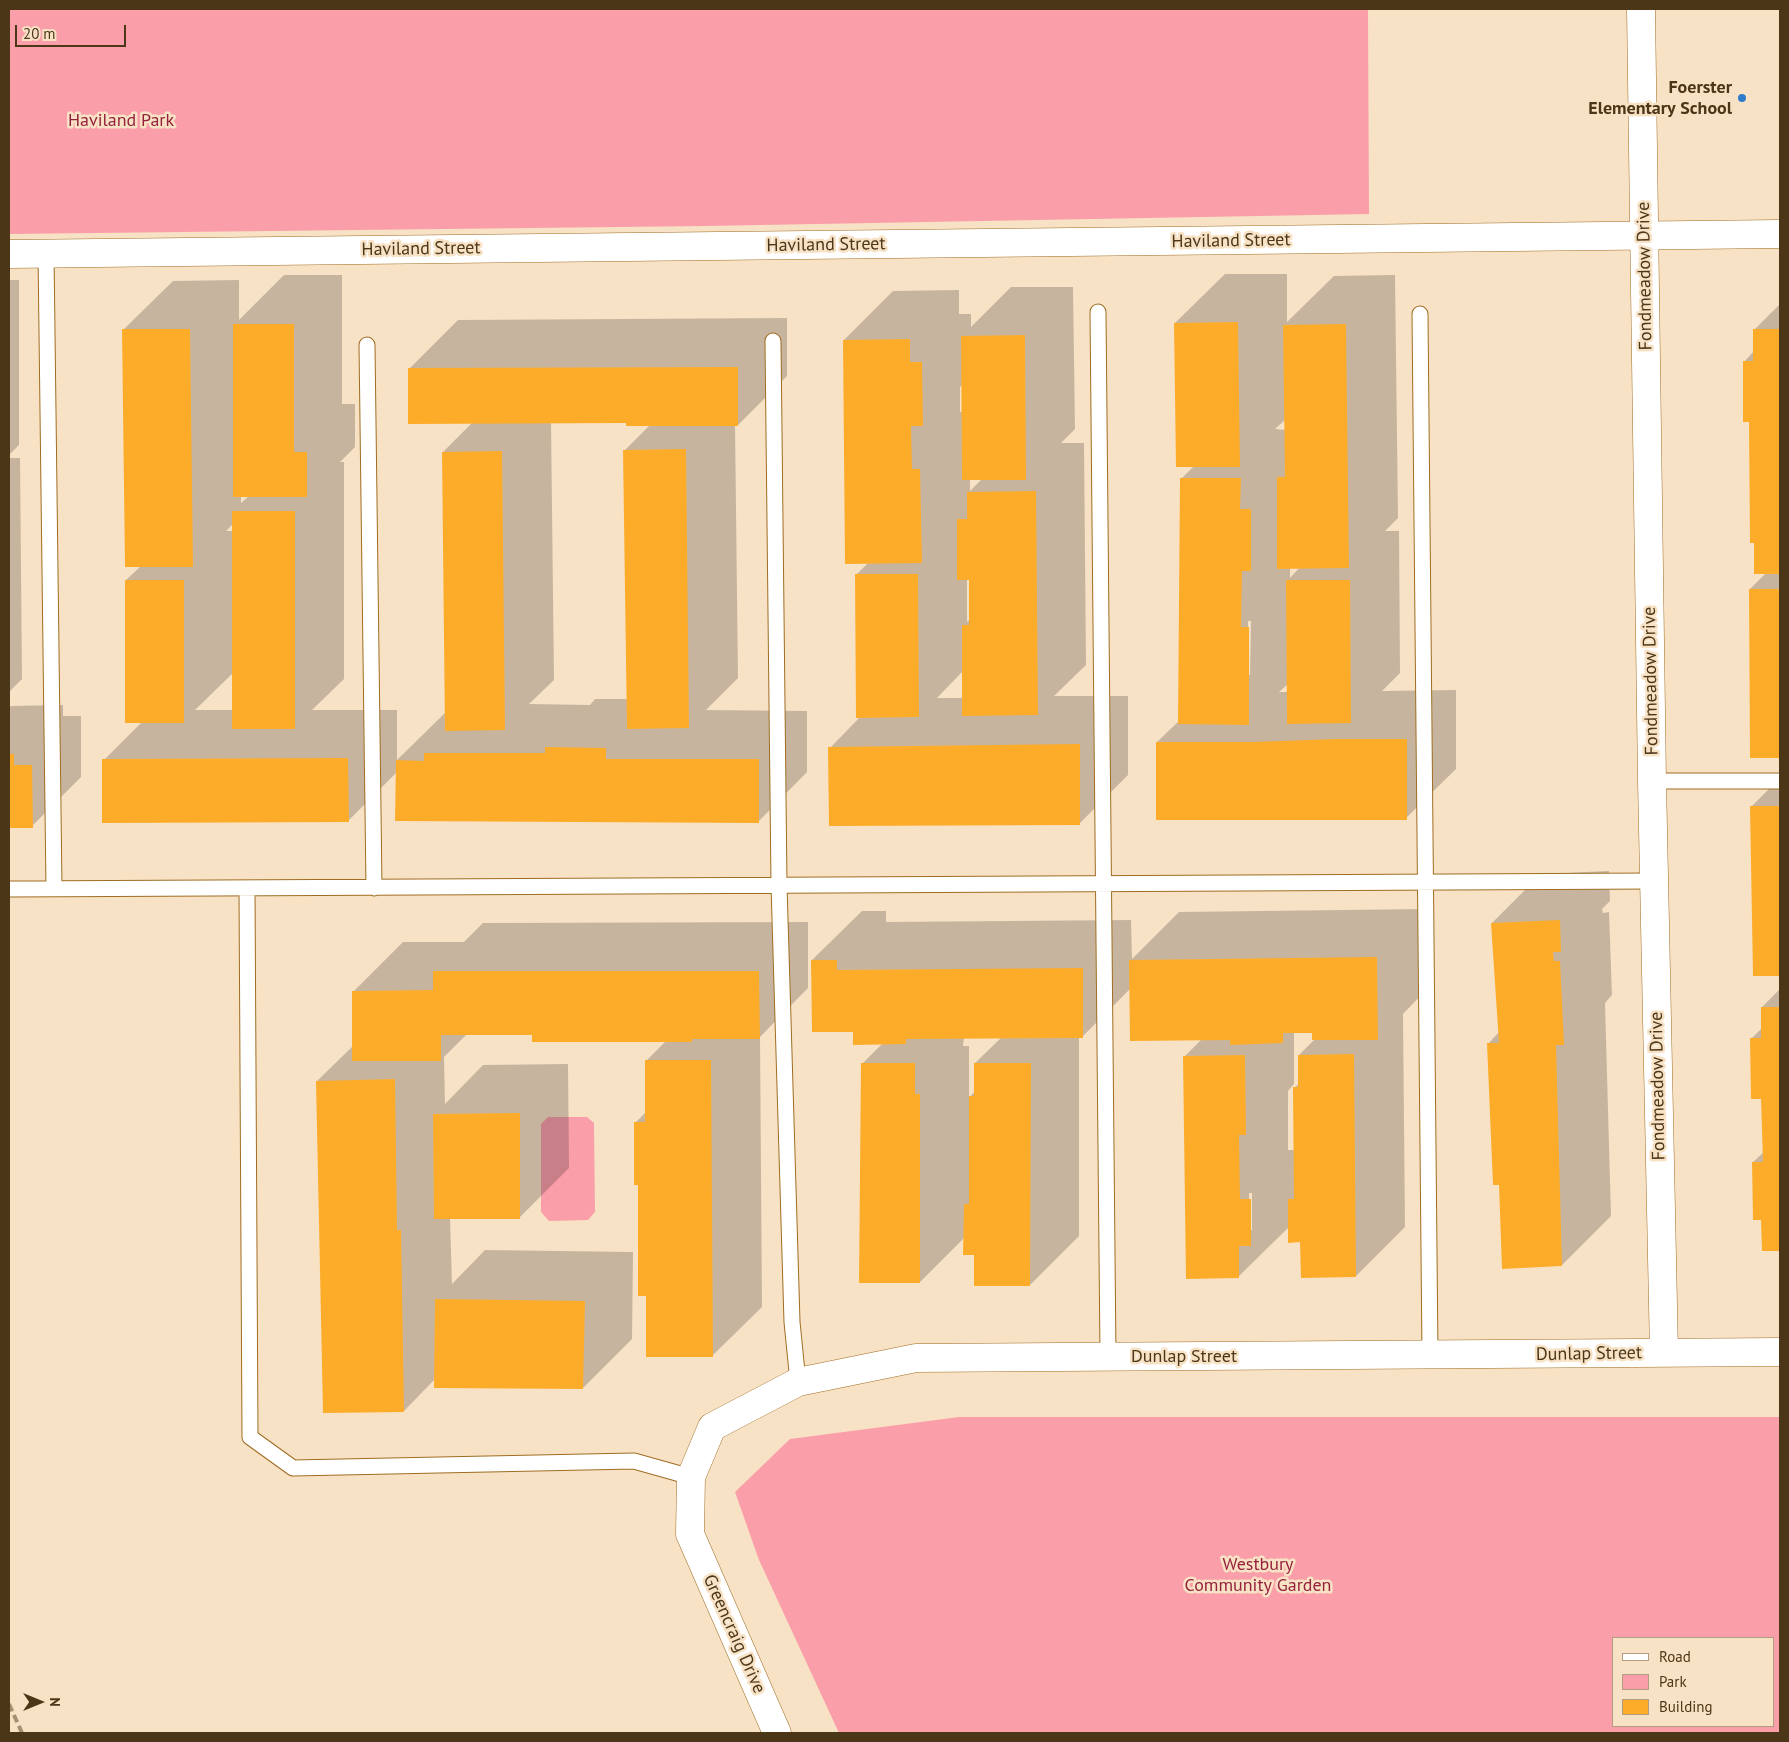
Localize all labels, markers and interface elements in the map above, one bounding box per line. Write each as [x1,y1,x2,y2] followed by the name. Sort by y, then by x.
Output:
[18,15,129,47] scale bar
[23,24,56,43] text: 20 m
[1588,77,1732,120] place label: Foerster Elementary School
[1736,92,1748,104] marker: Foerster Elementary School
[68,110,174,132] park label: Haviland Park
[1633,201,1657,351] street label: Fondmeadow Drive
[1171,229,1291,253] street label: Haviland Street
[766,233,886,257] street label: Haviland Street
[361,237,481,261] street label: Haviland Street
[1639,606,1663,756] street label: Fondmeadow Drive
[1646,1011,1670,1161] street label: Fondmeadow Drive
[1536,1342,1642,1366] street label: Dunlap Street
[1131,1346,1237,1368] street label: Dunlap Street
[1185,1554,1331,1596] park label: Westbury Community Garden
[698,1571,770,1697] street label: Greencraig Drive
[1612,1637,1774,1727] legend
[1659,1647,1691,1666] text: Road
[1659,1672,1687,1691] text: Park
[15,1677,65,1727] north arrow
[46,1697,64,1707] text: N
[1659,1697,1713,1716] text: Building

